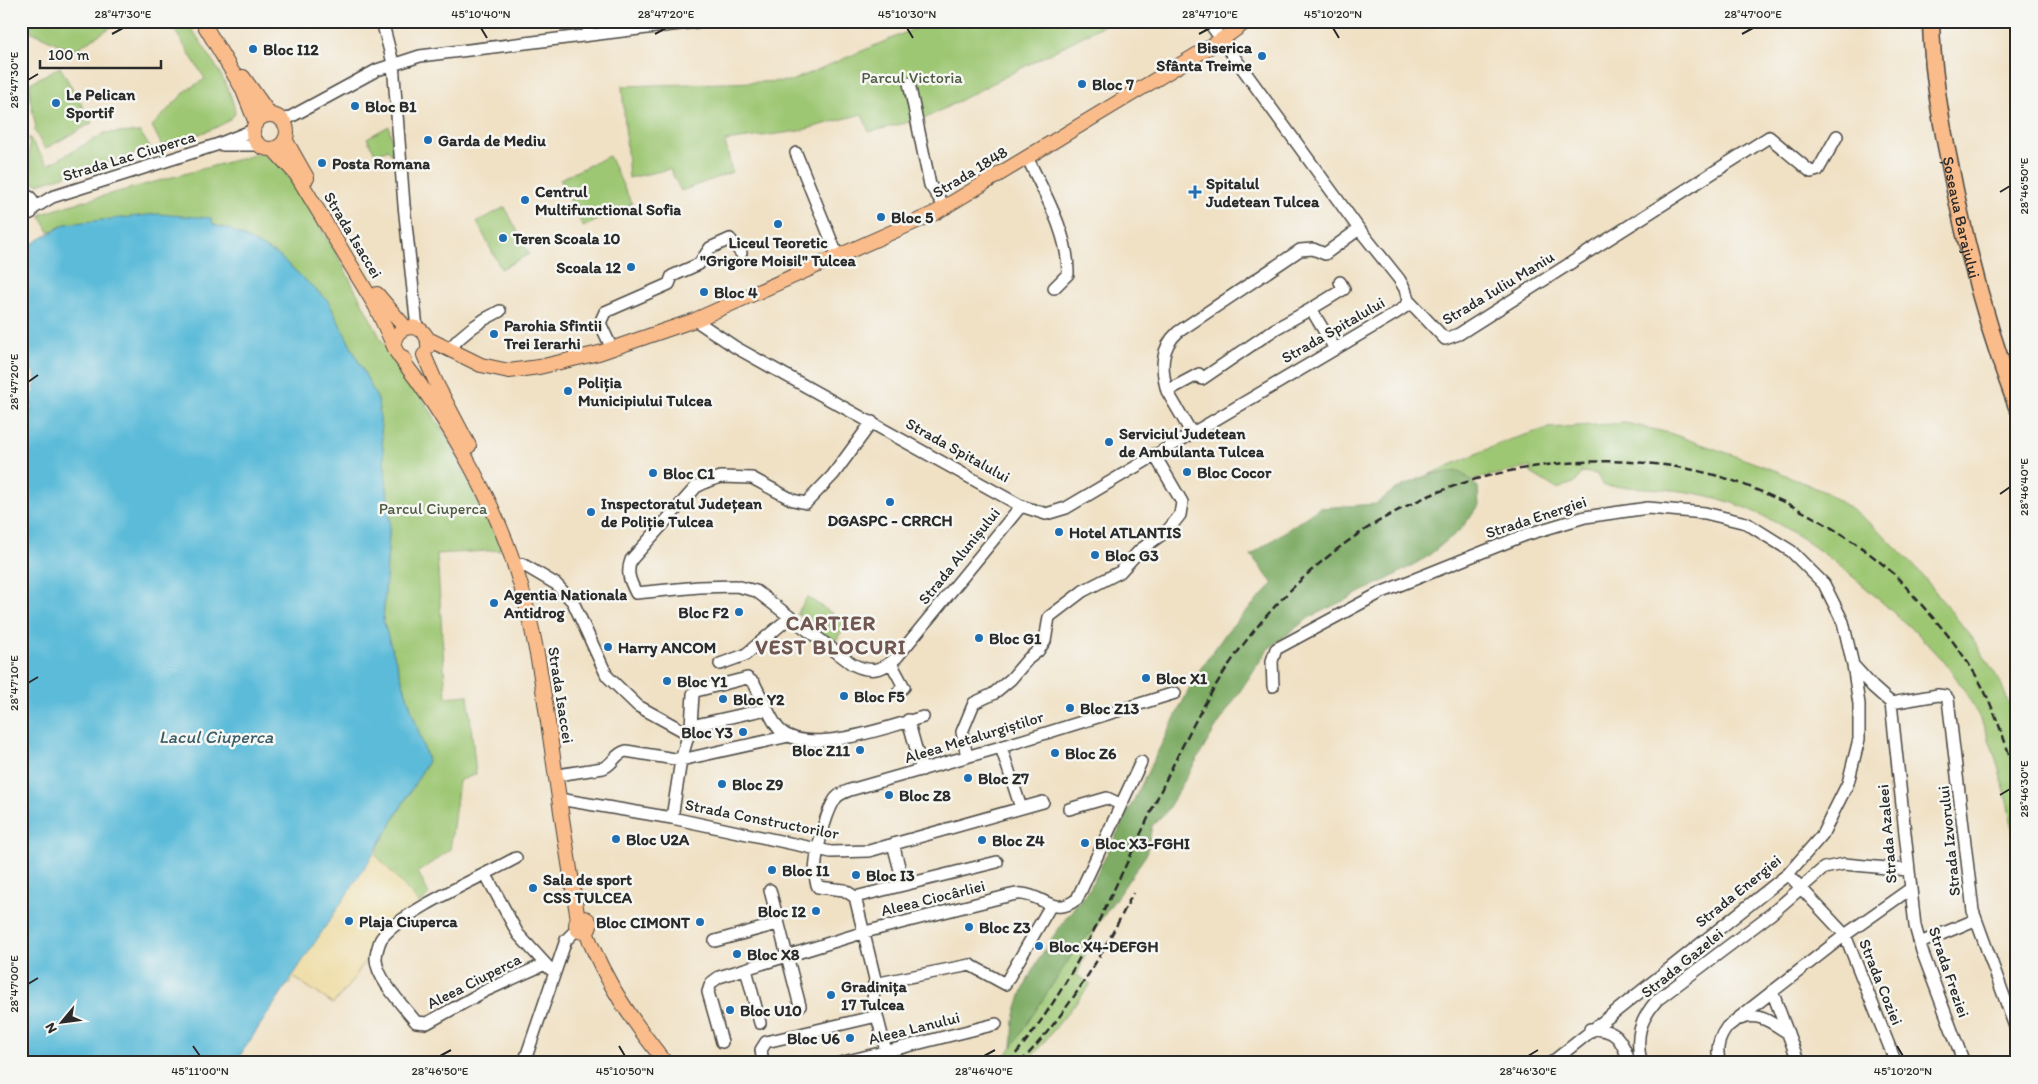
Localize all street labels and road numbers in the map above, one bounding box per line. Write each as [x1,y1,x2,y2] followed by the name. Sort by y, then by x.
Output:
[60,127,198,185] street label: Strada Lac Ciuperca
[929,142,1011,202] street label: Strada 1848
[1939,155,1985,280] street label: Șoseaua Barajului
[320,188,386,282] street label: Strada Isaccei
[1438,247,1558,329] street label: Strada Iuliu Maniu
[1278,293,1388,367] street label: Strada Spitalului
[903,414,1013,486] street label: Strada Spitalului
[1483,492,1589,542] street label: Strada Energiei
[914,504,1004,608] street label: Strada Alunișului
[544,645,578,745] street label: Strada Isaccei
[902,707,1046,767] street label: Aleea Metalurgiștilor
[1873,784,1901,884] street label: Strada Azaleei
[1934,785,1964,897] street label: Strada Izvorului
[683,795,841,843] street label: Strada Constructorilor
[1691,851,1785,931] street label: Strada Energiei
[879,876,987,920] street label: Aleea Ciocârliei
[1637,924,1727,1002] street label: Strada Gazelei
[1925,924,1973,1020] street label: Strada Freziei
[1855,936,1907,1028] street label: Strada Coziei
[424,949,525,1013] street label: Aleea Ciuperca
[866,1007,962,1049] street label: Aleea Lanului

